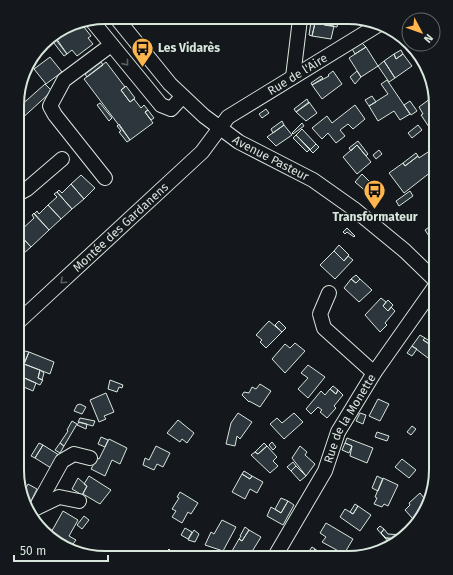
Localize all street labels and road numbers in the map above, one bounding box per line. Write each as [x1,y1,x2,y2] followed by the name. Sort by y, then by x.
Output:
[265,51,330,98] street label: Rue de l'Aire
[230,133,311,184] street label: Avenue Pasteur
[70,180,171,275] street label: Montée des Gardanens
[321,372,379,465] street label: Rue de la Monette

